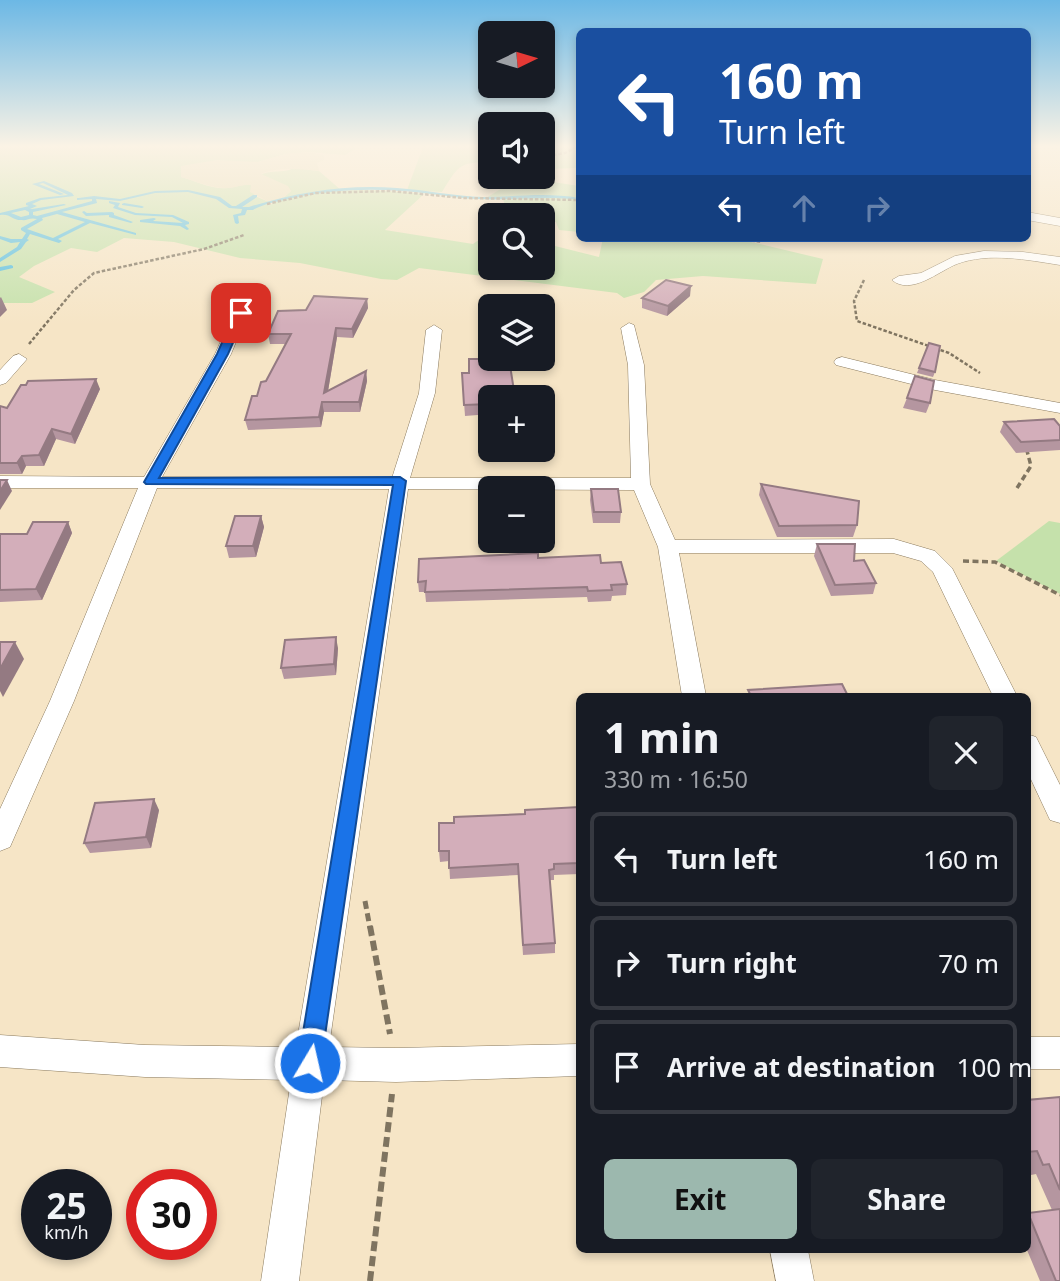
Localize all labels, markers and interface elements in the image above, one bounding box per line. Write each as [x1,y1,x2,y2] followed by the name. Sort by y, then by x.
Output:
[478,21,555,98] north arrow
[478,21,555,553] map controls
[719,47,864,113] text: 160 m
[604,56,695,147] icon: left
[719,110,845,153] text: Turn left
[478,112,555,189] button: sound
[712,189,750,227] icon: left
[785,189,823,227] icon: ahead
[858,189,896,227] icon: right
[478,203,555,280] button: search
[211,283,271,343] pin
[222,294,260,332] icon: arrive
[478,294,555,371] button: layers
[478,385,555,462] button: +
[478,476,555,553] button: −
[604,708,720,765] text: 1 min
[929,716,1003,790] button: close
[604,763,748,795] text: 330 m · 16:50
[608,840,646,878] icon: left
[667,841,778,877] text: Turn left
[923,841,999,877] text: 160 m
[608,944,646,982] icon: right
[667,945,797,981] text: Turn right
[938,945,999,981] text: 70 m
[273,1026,347,1100] position arrow
[608,1048,646,1086] icon: arrive
[667,1049,936,1085] text: Arrive at destination
[957,1049,1032,1085] text: 100 m
[604,1159,797,1239] button: Exit
[811,1159,1003,1239] button: Share
[126,1169,217,1260] speed limit sign: 30
[46,1182,87,1229] text: 25
[44,1220,89,1244] text: km/h

